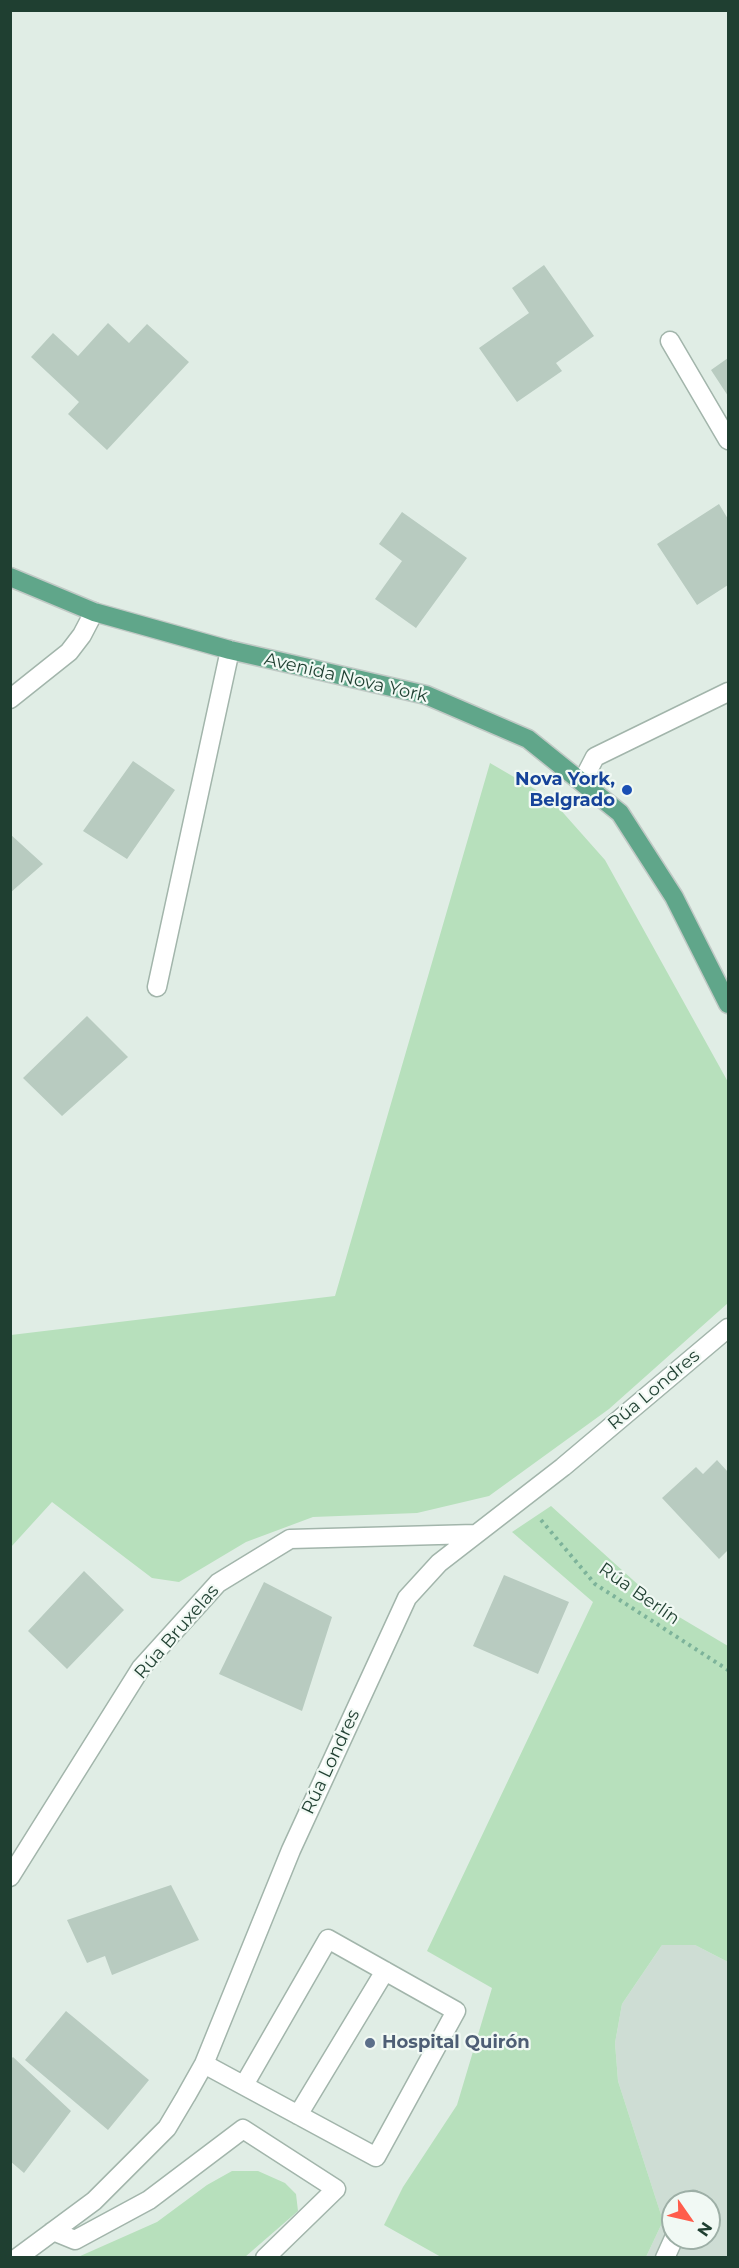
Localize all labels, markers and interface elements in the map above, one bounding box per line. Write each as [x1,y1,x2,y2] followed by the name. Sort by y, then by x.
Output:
[262,649,430,707] street label: Avenida Nova York
[515,769,615,812] place label: Nova York, Belgrado
[620,783,634,797] marker: Nova York, Belgrado
[604,1345,704,1435] street label: Rúa Londres
[594,1558,684,1630] street label: Rúa Berlín
[130,1580,224,1684] street label: Rúa Bruxelas
[297,1706,365,1818] street label: Rúa Londres
[382,2032,530,2054] place label: Hospital Quirón
[363,2036,377,2050] marker: Hospital Quirón
[661,2190,721,2250] north arrow
[693,2219,716,2240] text: N

